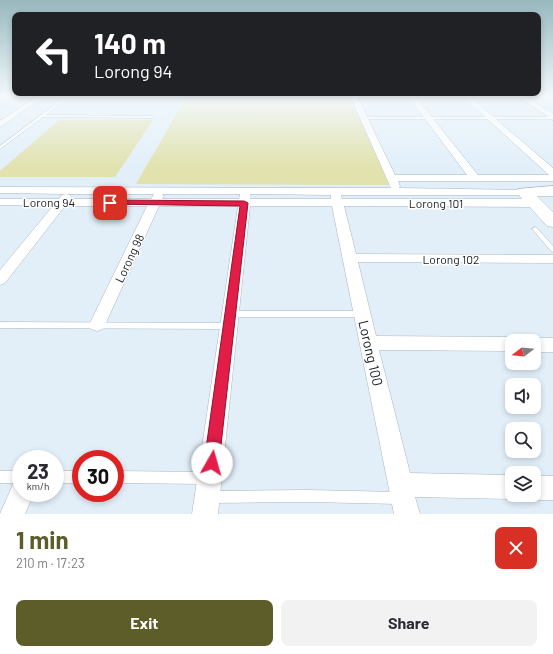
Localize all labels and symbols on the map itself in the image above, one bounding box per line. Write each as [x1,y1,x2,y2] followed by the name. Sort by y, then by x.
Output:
[93,186,127,220] pin
[23,195,75,209] street label: Lorong 94
[409,196,463,210] street label: Lorong 101
[112,231,146,285] street label: Lorong 98
[423,252,479,266] street label: Lorong 102
[355,319,387,387] street label: Lorong 100
[505,334,541,370] north arrow
[191,442,233,484] position arrow
[72,450,124,502] speed limit sign: 30

